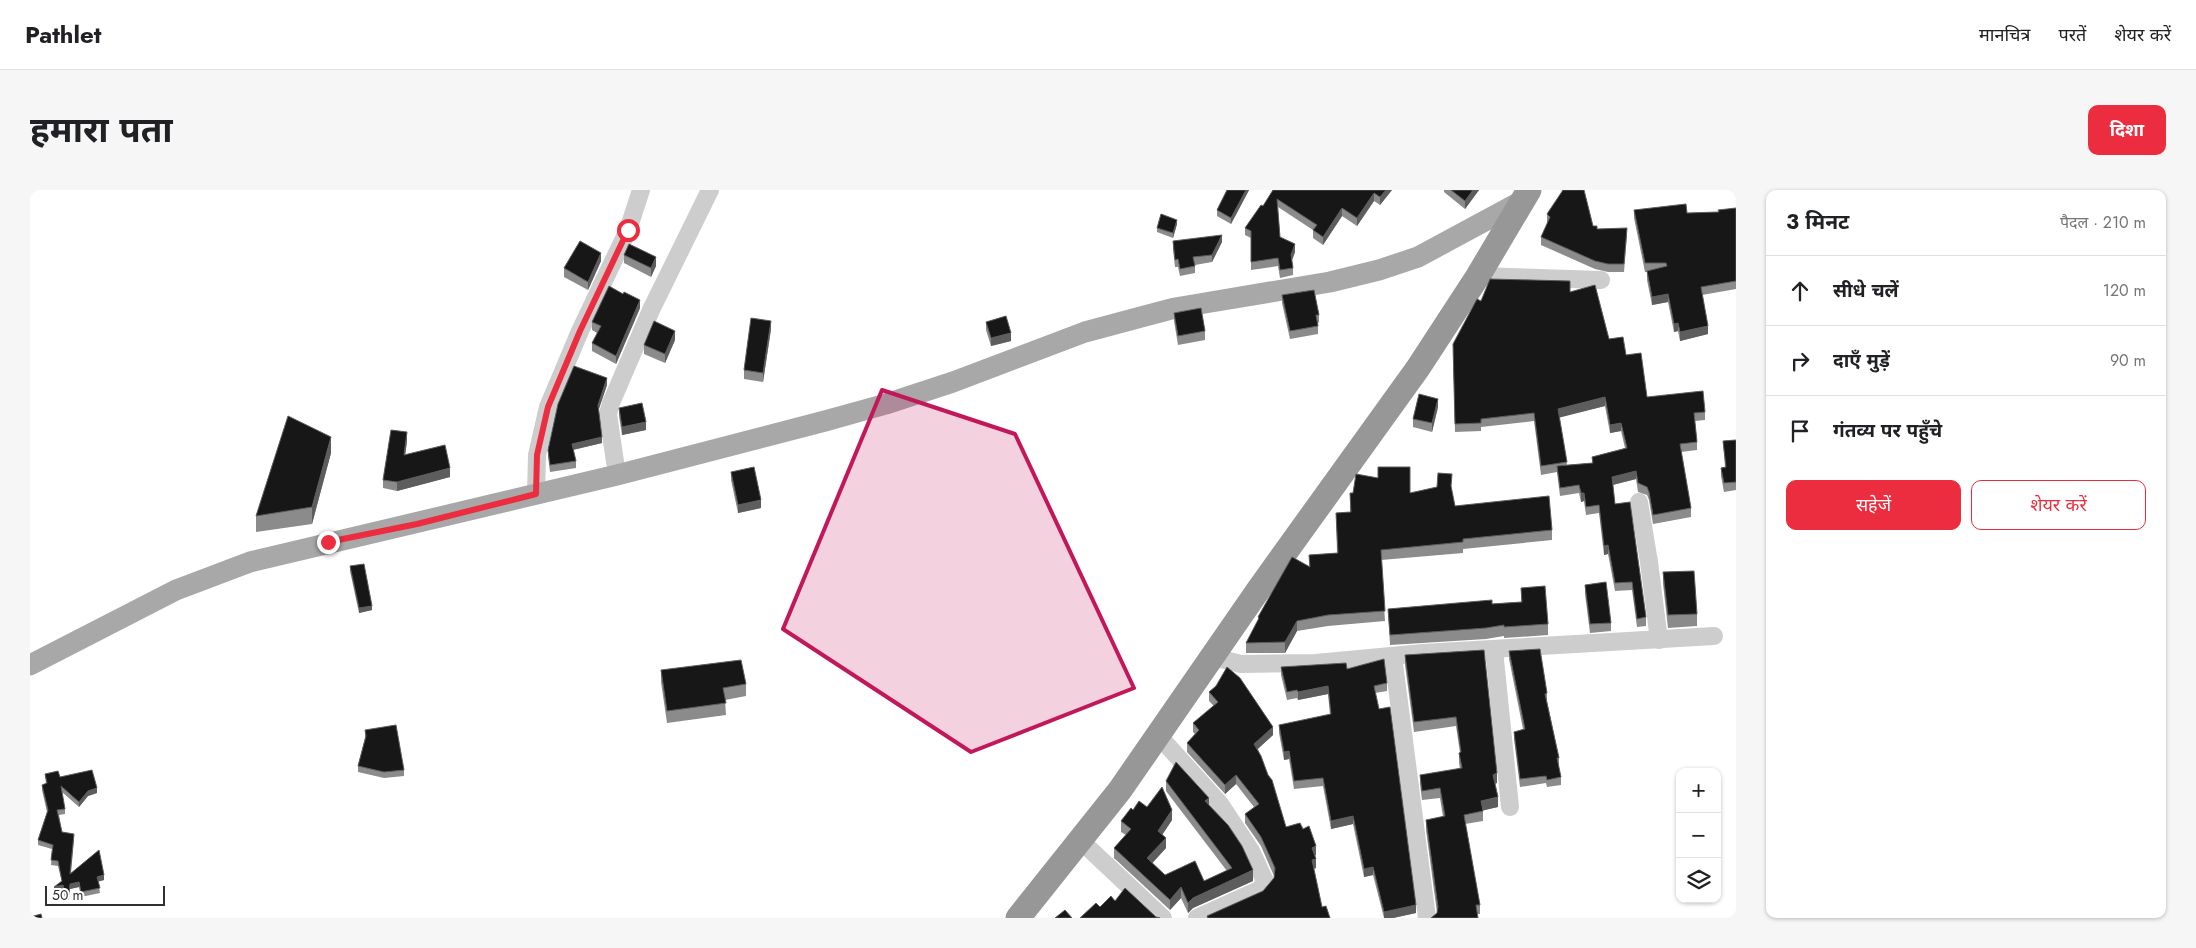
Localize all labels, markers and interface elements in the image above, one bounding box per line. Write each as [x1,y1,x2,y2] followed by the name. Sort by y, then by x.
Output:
[25,17,101,52] text: Pathlet
[1979,22,2031,48] text: मानचित्र
[2059,22,2086,48] text: परतें
[2114,22,2171,48] text: शेयर करें
[30,105,173,155] text: हमारा पता
[2088,105,2166,155] button: दिशा
[1786,207,1849,237] text: 3 मिनट
[2060,211,2146,234] text: पैदल · 210 m
[617,219,640,242] route start
[1786,277,1814,305] icon: ahead
[1833,277,1899,304] text: सीधे चलें
[2103,279,2146,302] text: 120 m
[1786,347,1814,375] icon: right
[1833,347,1890,374] text: दाएँ मुड़ें
[2110,349,2146,372] text: 90 m
[1786,417,1814,445] icon: arrive
[1833,417,1942,444] text: गंतव्य पर पहुँचे
[1786,480,1961,530] button: सहेजें
[1971,480,2146,530] button: शेयर करें
[317,531,340,554] route end
[1676,768,1721,903] map controls
[1676,768,1721,813] button: +
[1676,813,1721,858] button: −
[1676,858,1721,903] button: layers
[45,883,165,906] scale bar
[52,885,83,905] text: 50 m

